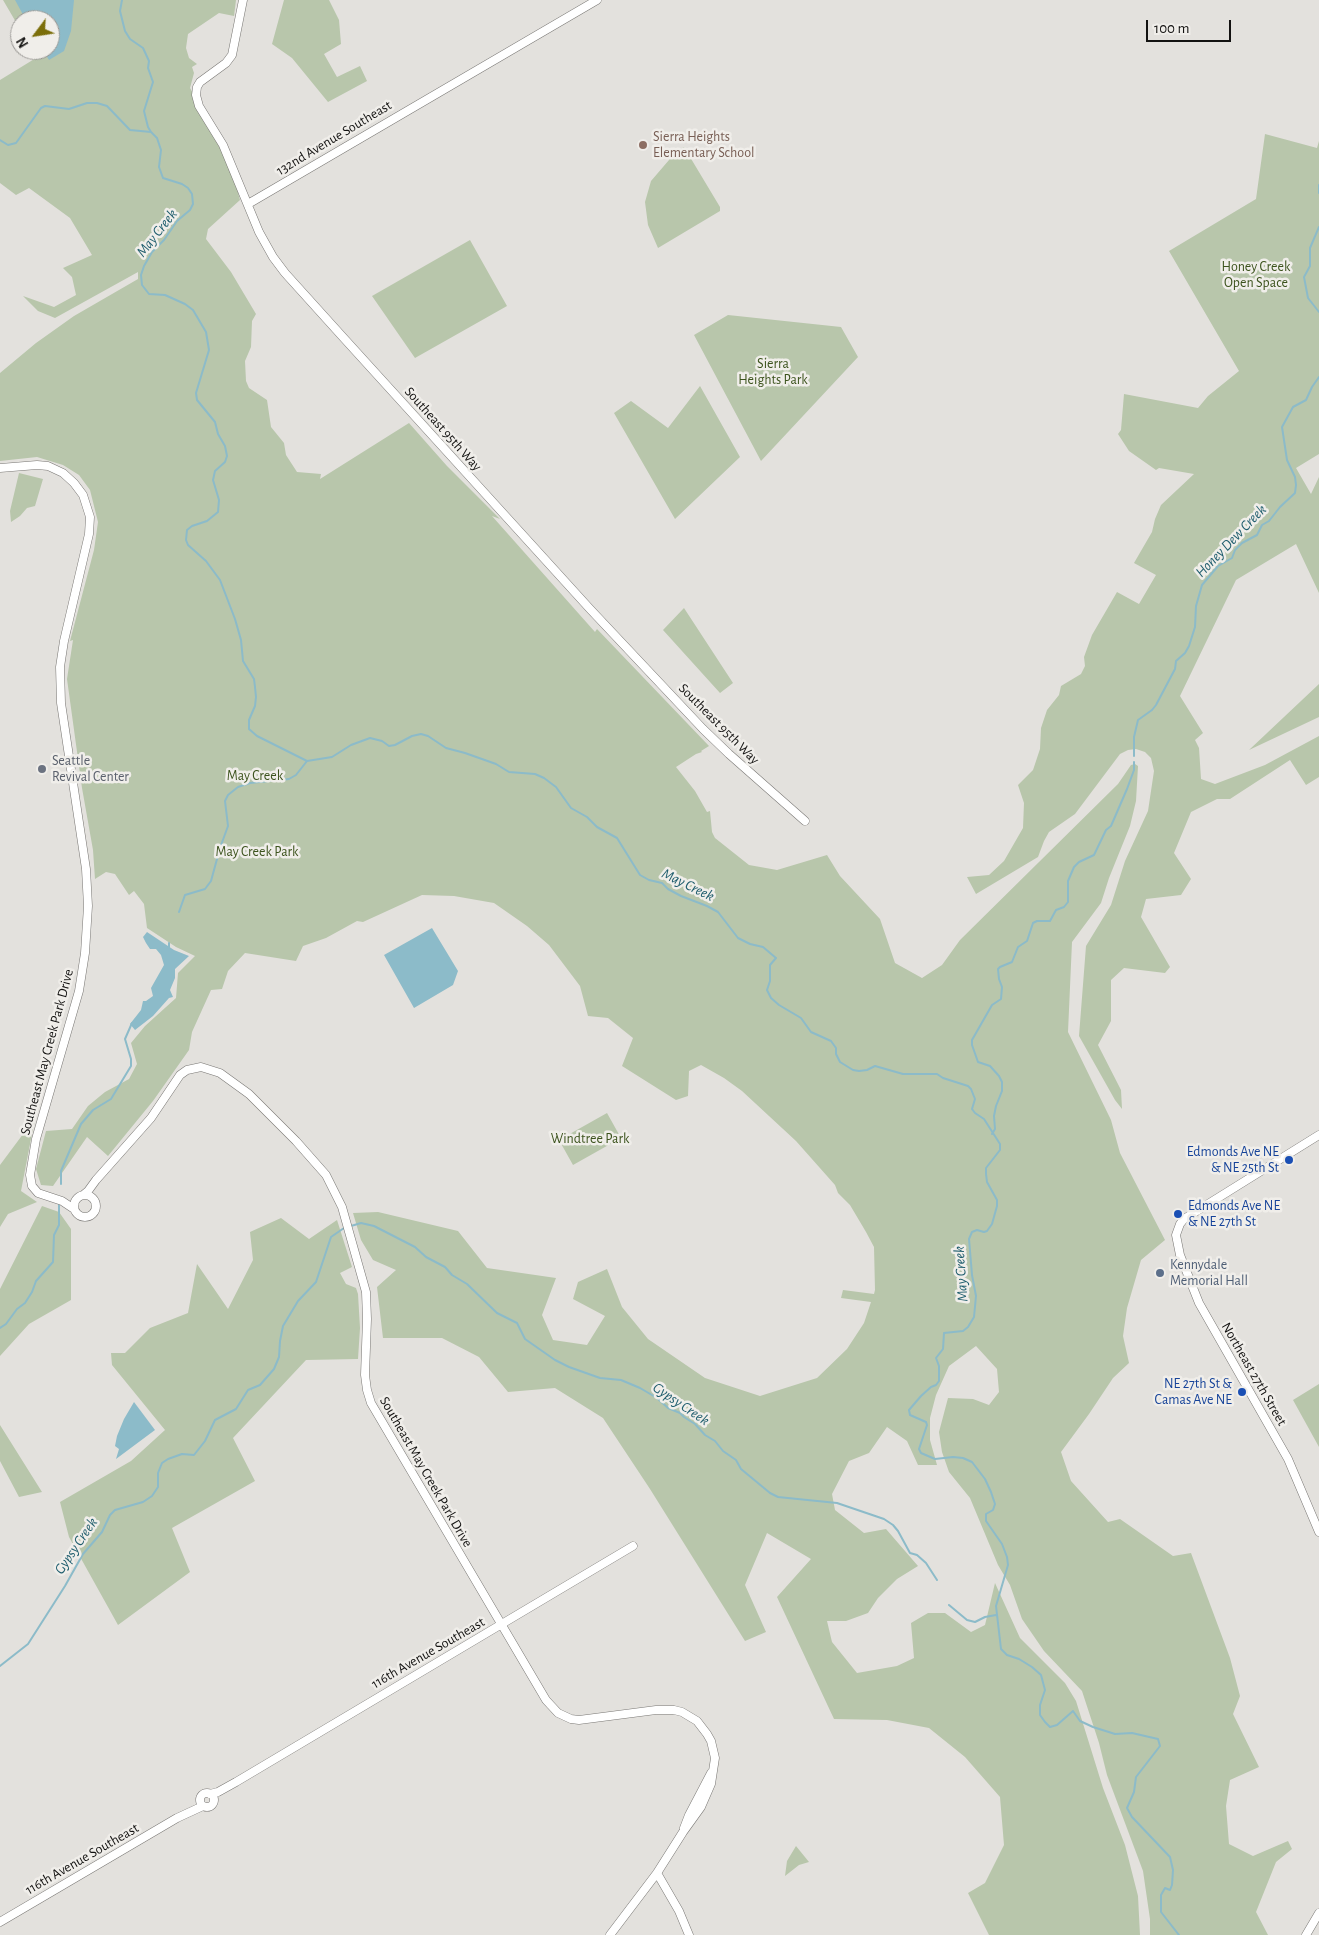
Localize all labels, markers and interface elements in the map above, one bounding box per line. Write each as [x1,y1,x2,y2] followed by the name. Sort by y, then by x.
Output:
[10,10,60,60] north arrow
[1149,10,1234,42] scale bar
[1154,21,1189,36] text: 100 m
[14,34,32,50] text: N
[273,97,395,179] street label: 132nd Avenue Southeast
[653,129,754,162] place label: Sierra Heights Elementary School
[637,139,649,151] marker: Sierra Heights Elementary School
[133,205,181,261] water label: May Creek
[1222,259,1290,292] park label: Honey Creek Open Space
[738,356,808,388] park label: Sierra Heights Park
[401,383,485,475] street label: Southeast 95th Way
[1192,501,1270,581] water label: Honey Dew Creek
[675,680,763,768] street label: Southeast 95th Way
[52,753,129,786] place label: Seattle Revival Center
[36,763,48,775] marker: Seattle Revival Center
[227,768,283,784] park label: May Creek
[216,844,298,860] park label: May Creek Park
[659,865,717,905] water label: May Creek
[17,967,77,1137] street label: Southeast May Creek Park Drive
[551,1131,629,1147] park label: Windtree Park
[1187,1144,1279,1176] place label: Edmonds Ave NE & NE 25th St
[1283,1154,1295,1166] marker: Edmonds Ave NE & NE 25th St
[1188,1198,1280,1230] place label: Edmonds Ave NE & NE 27th St
[1172,1208,1184,1220] marker: Edmonds Ave NE & NE 27th St
[950,1245,972,1303] water label: May Creek
[1170,1257,1248,1290] place label: Kennydale Memorial Hall
[1154,1267,1166,1279] marker: Kennydale Memorial Hall
[1218,1319,1290,1429] street label: Northeast 27th Street
[1155,1376,1232,1408] place label: NE 27th St & Camas Ave NE
[649,1378,713,1430] water label: Gypsy Creek
[1236,1386,1248,1398] marker: NE 27th St & Camas Ave NE
[376,1394,476,1550] street label: Southeast May Creek Park Drive
[50,1514,102,1578] water label: Gypsy Creek
[368,1614,488,1692] street label: 116th Avenue Southeast
[22,1820,142,1898] street label: 116th Avenue Southeast

